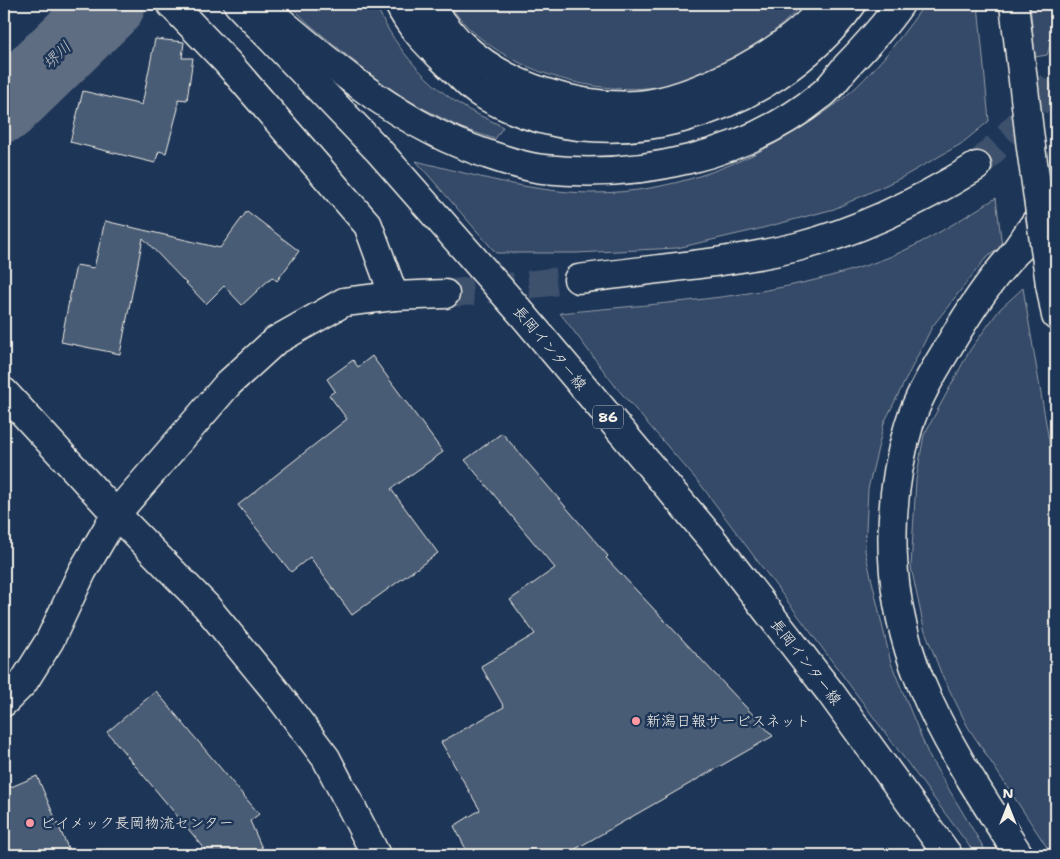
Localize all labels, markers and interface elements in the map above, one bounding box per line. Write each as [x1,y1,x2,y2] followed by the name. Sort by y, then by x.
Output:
[38,36,76,74] water label: 堺川
[509,302,591,394] street label: 長岡インター線
[593,406,623,428] road number: 86
[766,615,846,709] street label: 長岡インター線
[646,711,810,731] place label: 新潟日報サービスネット
[630,715,642,727] marker: 新潟日報サービスネット
[982,782,1032,832] north arrow
[1002,784,1014,802] text: N
[40,813,234,833] place label: ビイメック長岡物流センター
[24,817,36,829] marker: ビイメック長岡物流センター

